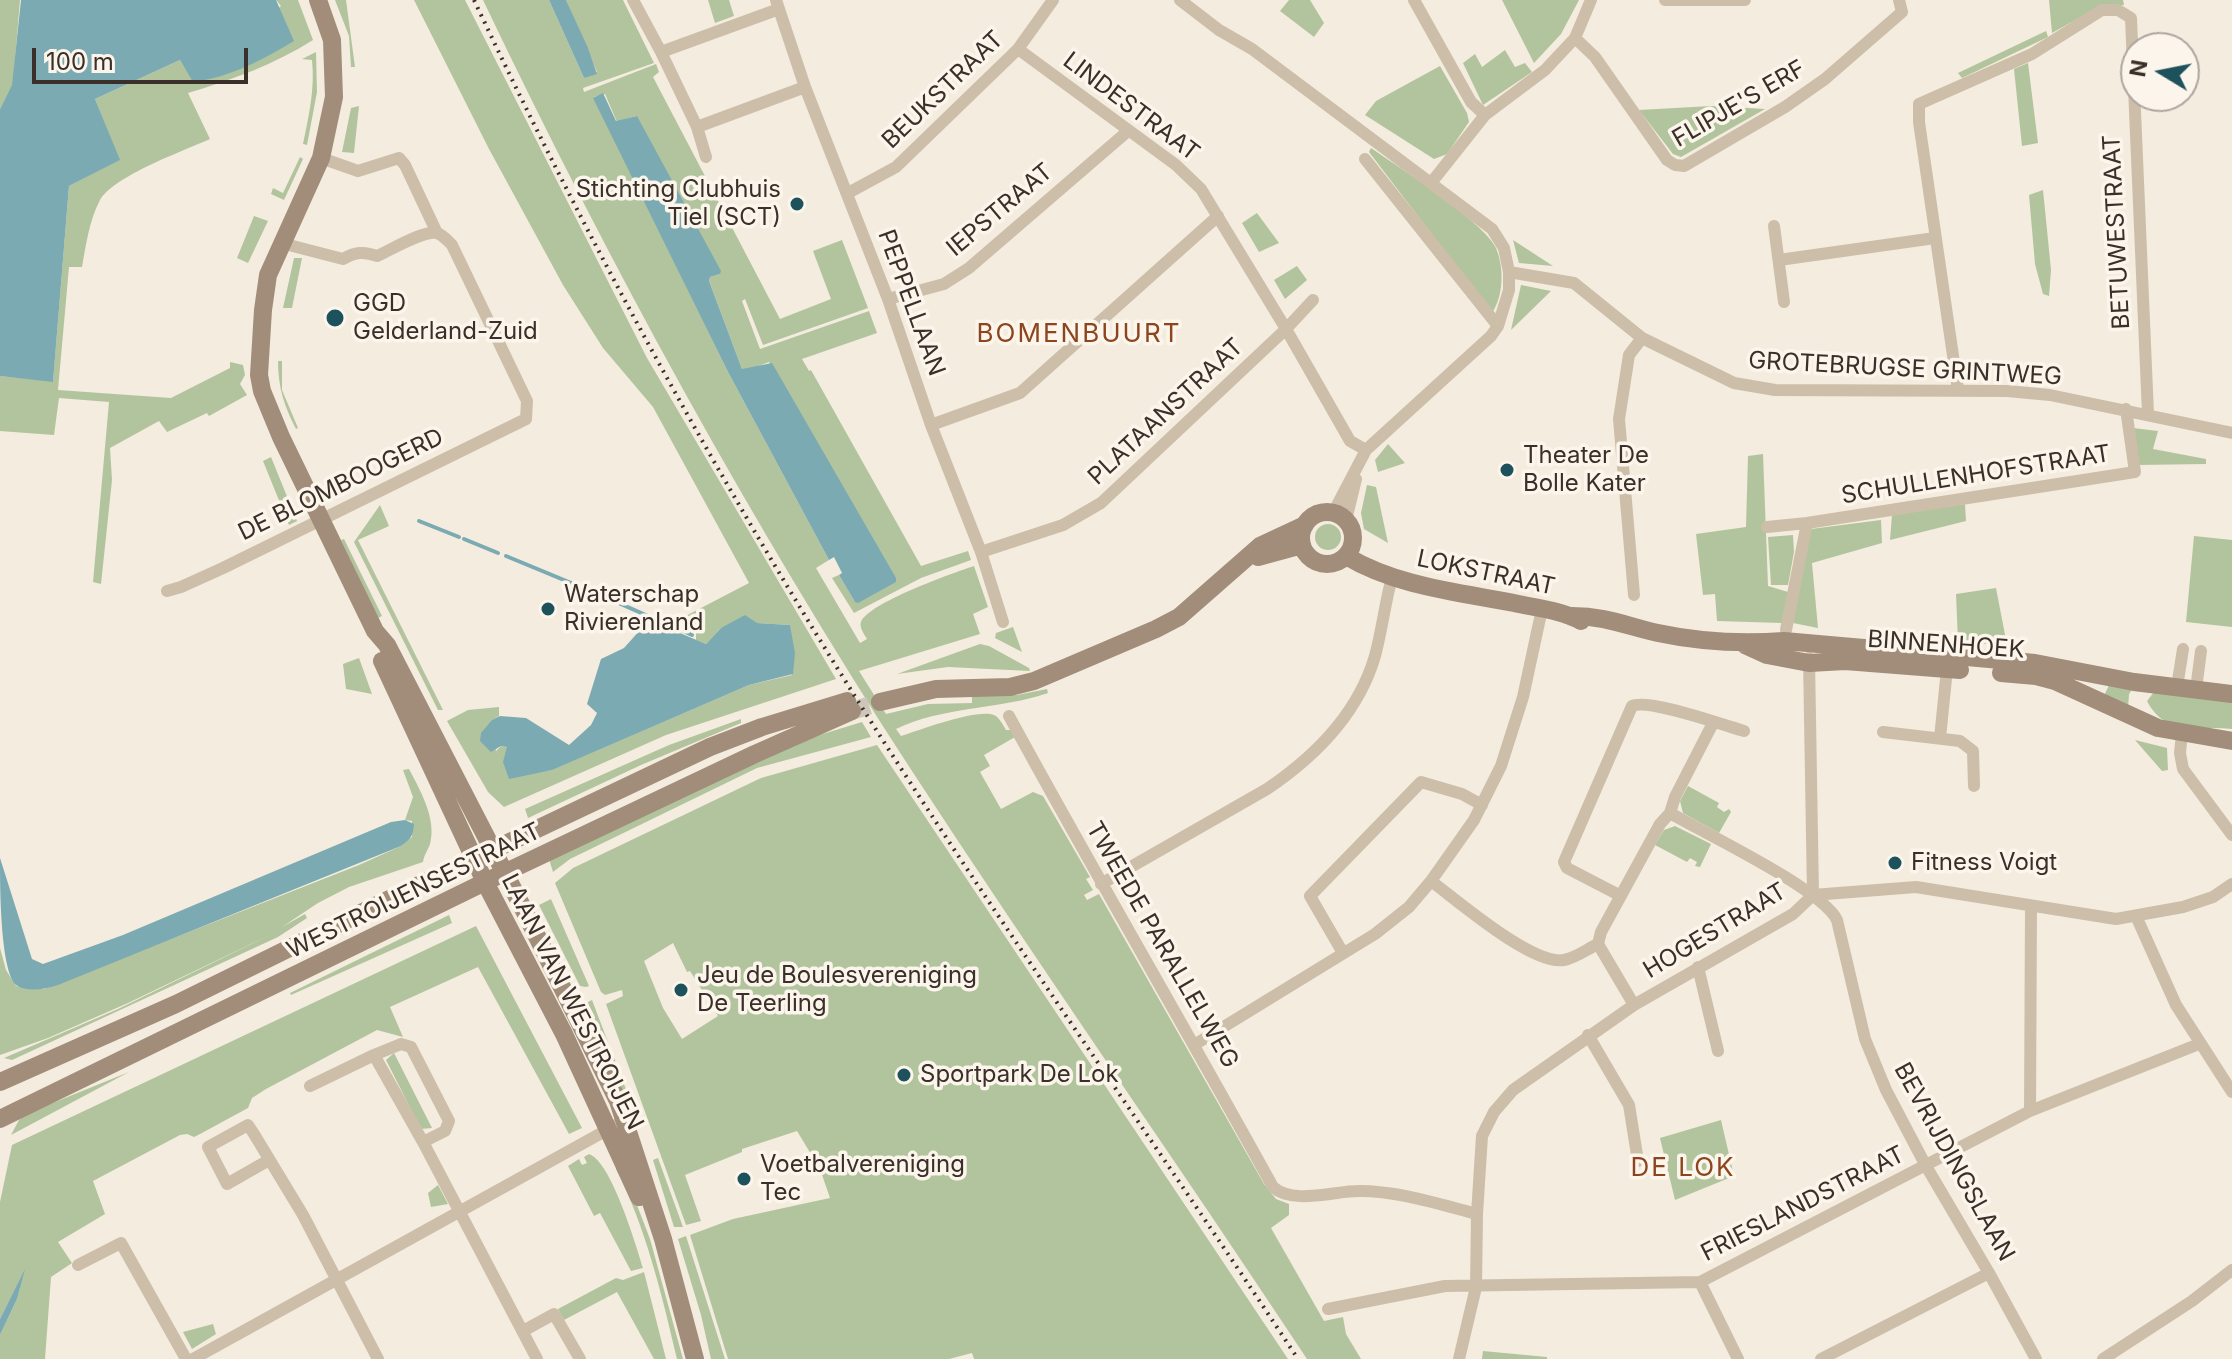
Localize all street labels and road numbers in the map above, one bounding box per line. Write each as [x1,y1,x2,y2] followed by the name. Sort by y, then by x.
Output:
[876,25,1010,155] street label: BEUKSTRAAT
[1057,46,1205,168] street label: LINDESTRAAT
[1667,54,1811,154] street label: FLIPJE'S ERF
[2098,134,2136,330] street label: BETUWESTRAAT
[941,157,1059,263] street label: IEPSTRAAT
[871,226,951,380] street label: PEPPELLAAN
[1082,333,1250,491] street label: PLATAANSTRAAT
[1748,346,2062,392] street label: GROTEBRUGSE GRINTWEG
[234,423,448,547] street label: DE BLOMBOOGERD
[1839,440,2113,510] street label: SCHULLENHOFSTRAAT
[1414,544,1558,602] street label: LOKSTRAAT
[1866,625,2026,665] street label: BINNENHOEK
[283,817,545,965] street label: WESTROIJENSESTRAAT
[1080,817,1244,1073] street label: TWEEDE PARALLELWEG
[495,869,649,1135] street label: LAAN VAN WESTROIJEN
[1638,877,1792,985] street label: HOGESTRAAT
[1887,1058,2021,1266] street label: BEVRIJDINGSLAAN
[1696,1140,1910,1268] street label: FRIESLANDSTRAAT

